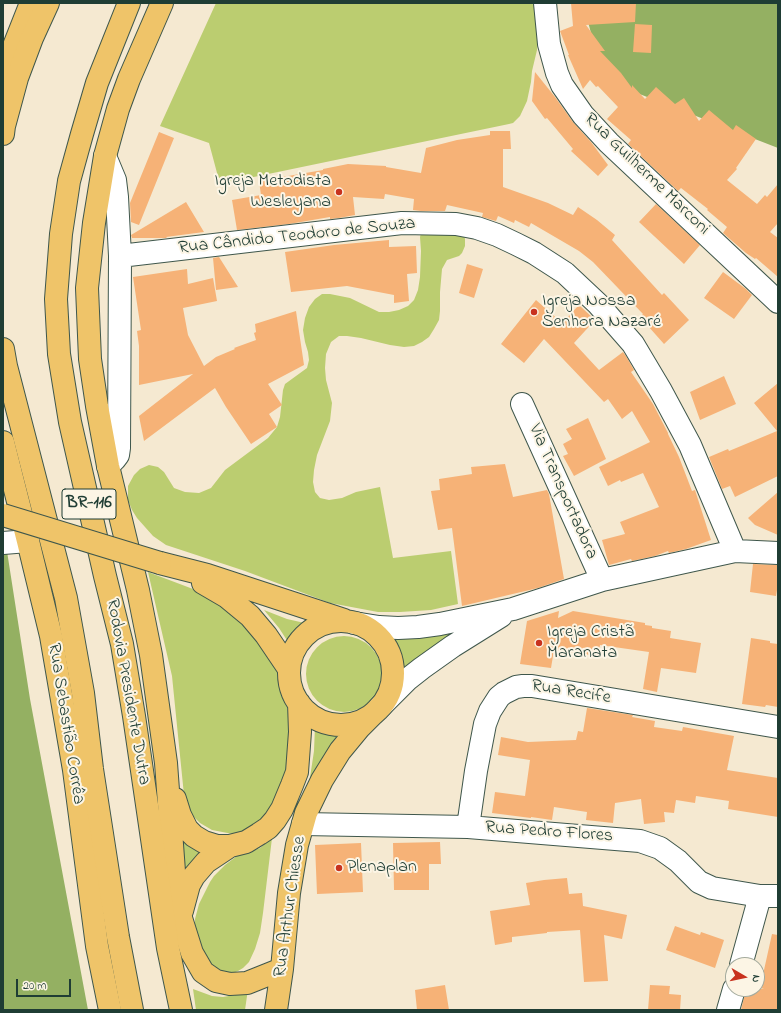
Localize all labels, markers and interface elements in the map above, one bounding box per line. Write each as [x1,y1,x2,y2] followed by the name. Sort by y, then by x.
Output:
[579,109,713,241] street label: Rua Guilherme Marconi
[215,171,331,214] place label: Igreja Metodista Wesleyana
[334,187,344,197] marker: Igreja Metodista Wesleyana
[178,214,416,260] street label: Rua Cândido Teodoro de Souza
[542,291,661,334] place label: Igreja Nossa Senhora Nazaré
[529,307,539,317] marker: Igreja Nossa Senhora Nazaré
[522,421,602,563] street label: Via Transportadora
[62,489,116,519] road number: BR-116
[100,597,154,787] street label: Rodovia Presidente Dutra
[547,622,634,664] place label: Igreja Cristã Maranata
[534,638,544,648] marker: Igreja Cristã Maranata
[42,642,88,806] street label: Rua Sebastião Corrêa
[530,676,612,710] street label: Rua Recife
[484,818,614,848] street label: Rua Pedro Flores
[270,835,312,979] street label: Rua Arthur Chiesse
[347,857,417,879] place label: Plenaplan
[334,863,344,873] marker: Plenaplan
[725,957,765,997] north arrow
[18,971,73,997] scale bar
[747,974,764,984] text: N
[23,977,46,995] text: 20 m

